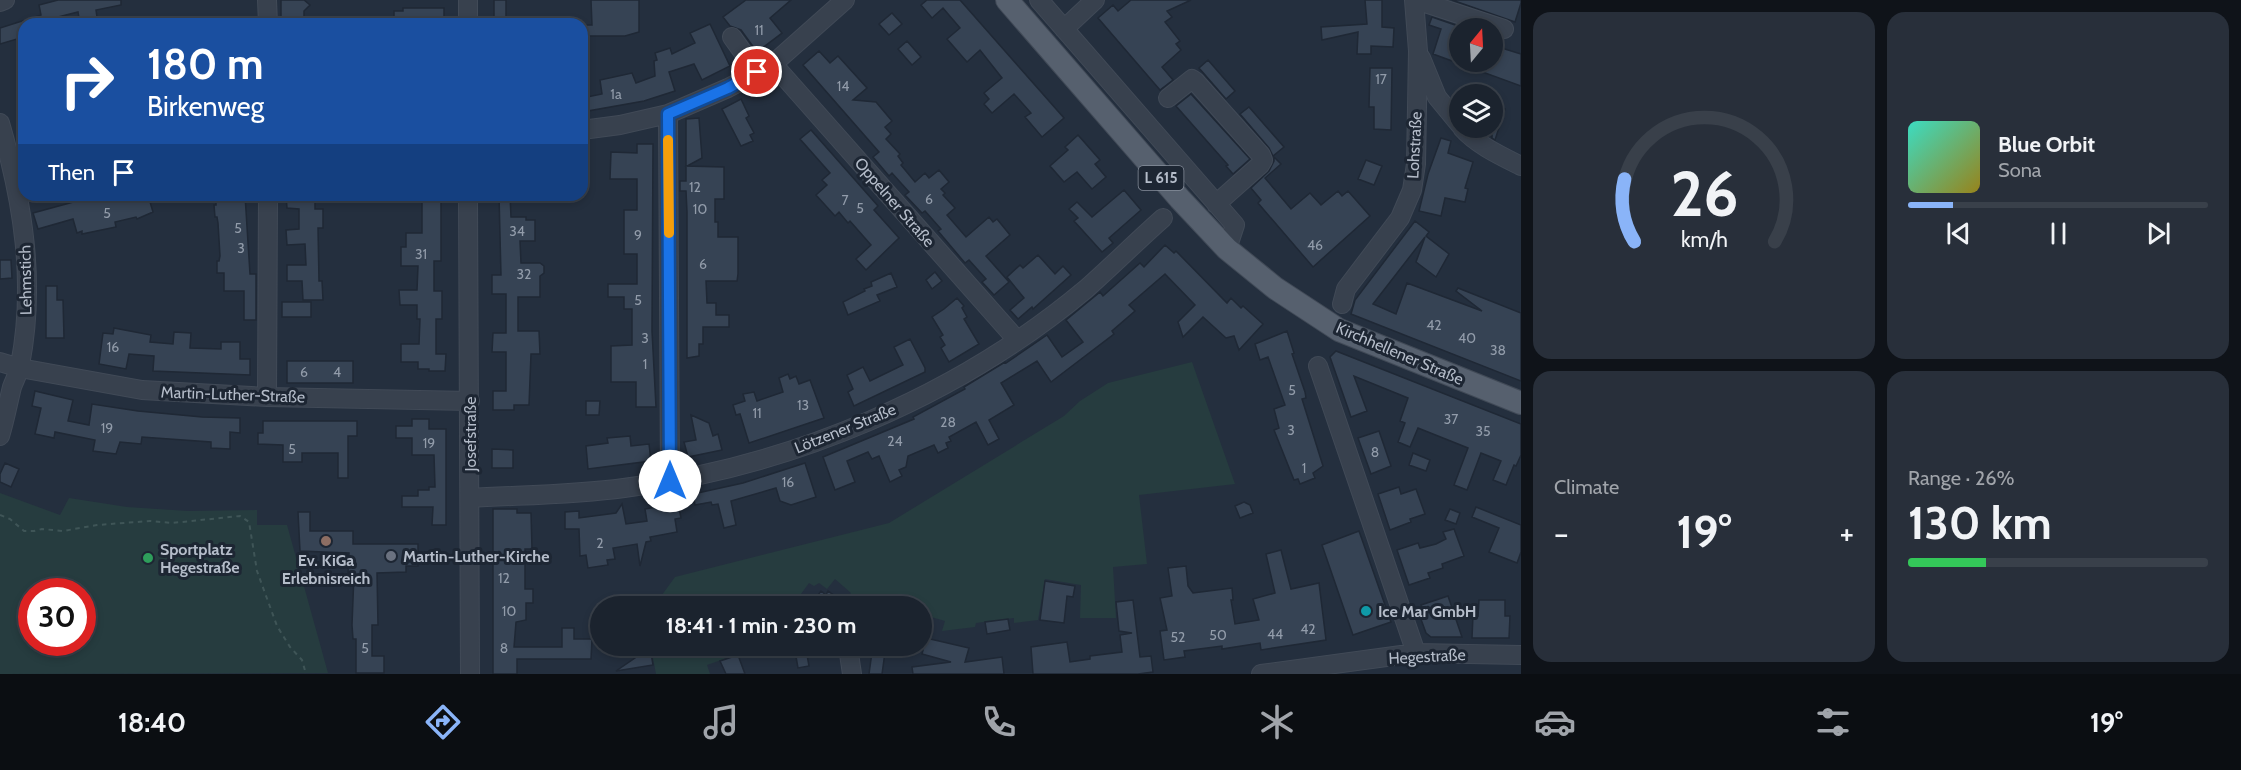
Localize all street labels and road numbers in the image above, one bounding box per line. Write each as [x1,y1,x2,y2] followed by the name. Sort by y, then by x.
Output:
[1403,111,1426,179] street label: Lohstraße
[851,154,939,251] street label: Oppelner Straße
[1138,166,1184,190] road number: L 615
[15,245,36,315] street label: Lehmstich
[1333,318,1466,389] street label: Kirchhellener Straße
[160,382,305,407] street label: Martin-Luther-Straße
[461,397,480,472] street label: Josefstraße
[792,399,899,457] street label: Lötzener Straße
[1388,645,1466,668] street label: Hegestraße

